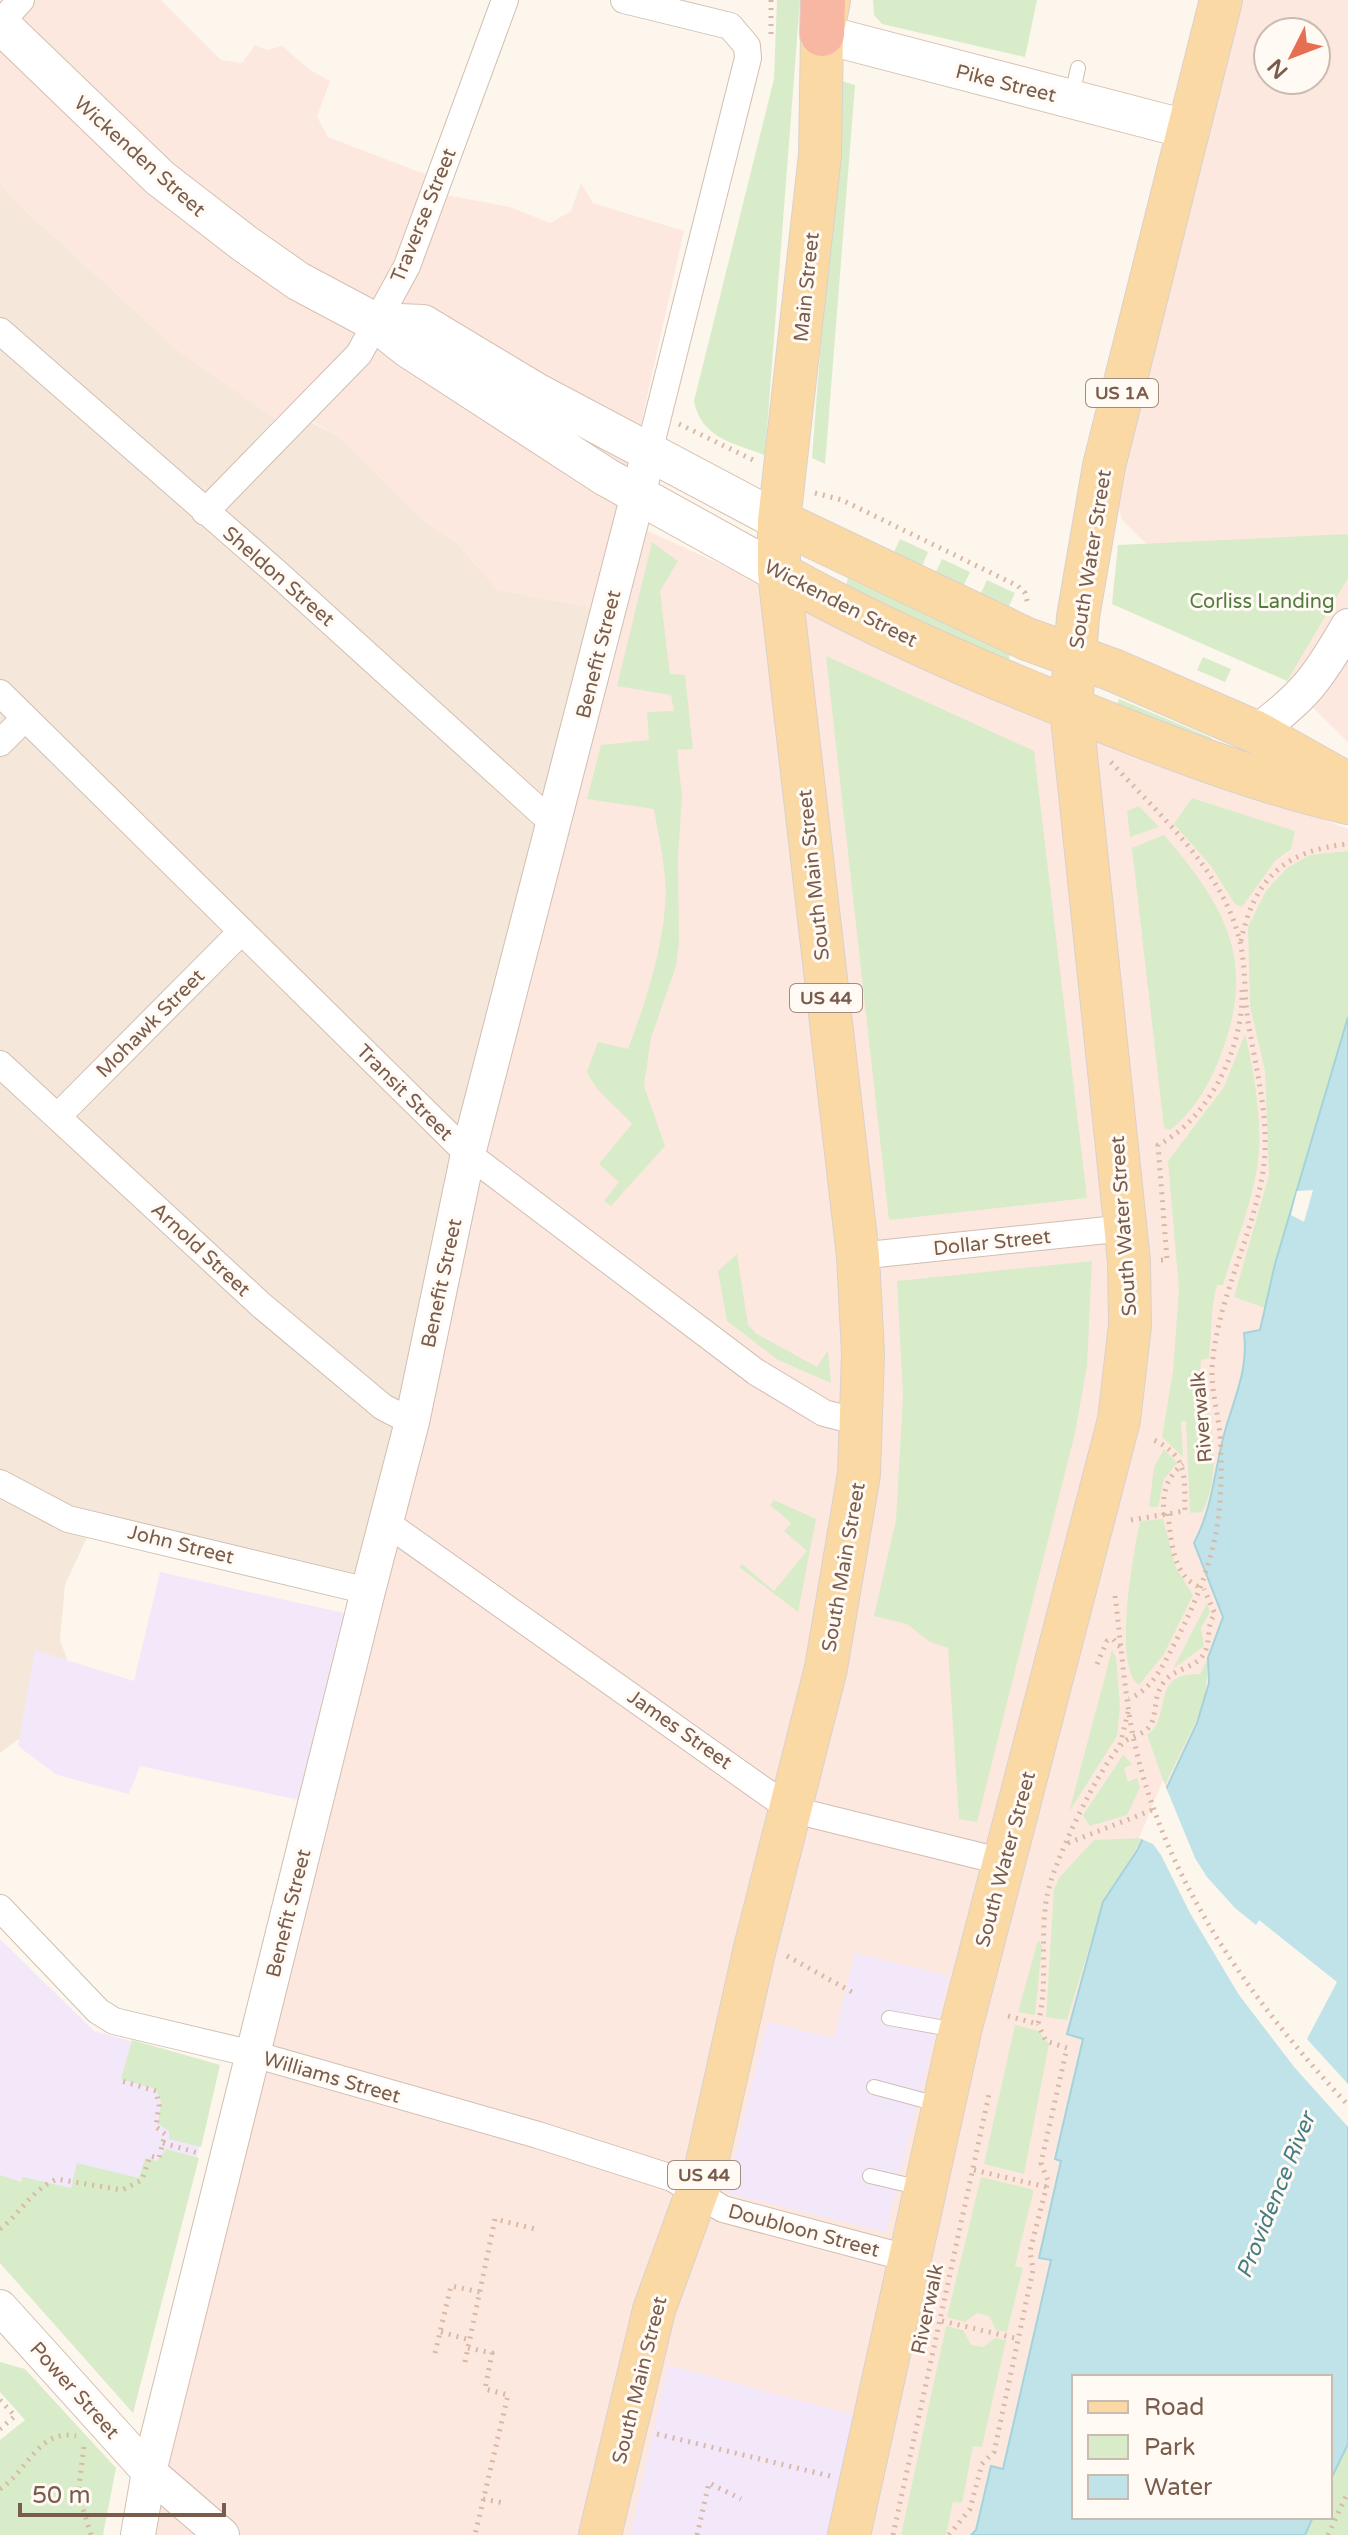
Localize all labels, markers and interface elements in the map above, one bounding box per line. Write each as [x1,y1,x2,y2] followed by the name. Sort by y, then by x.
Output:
[1252,16,1332,96] north arrow
[1262,53,1293,84] text: N
[953,60,1059,108] street label: Pike Street
[69,91,210,222] street label: Wickenden Street
[386,145,462,286] street label: Traverse Street
[789,231,825,343] street label: Main Street
[1086,379,1158,407] road number: US 1A
[1065,468,1117,650] street label: South Water Street
[218,522,339,632] street label: Sheldon Street
[760,555,921,653] street label: Wickenden Street
[571,587,627,721] street label: Benefit Street
[1189,590,1335,614] park label: Corliss Landing
[793,788,835,962] street label: South Main Street
[91,964,210,1083] street label: Mohawk Street
[790,984,862,1012] road number: US 44
[351,1039,458,1146] street label: Transit Street
[1106,1134,1142,1317] street label: South Water Street
[146,1198,255,1302] street label: Arnold Street
[417,1216,467,1350] street label: Benefit Street
[932,1225,1052,1261] street label: Dollar Street
[1186,1370,1218,1464] street label: Riverwalk
[817,1480,871,1654] street label: South Main Street
[125,1520,237,1570] street label: John Street
[622,1685,737,1775] street label: James Street
[971,1768,1041,1950] street label: South Water Street
[261,1846,317,1980] street label: Benefit Street
[260,2047,403,2109] street label: Williams Street
[1231,2106,1322,2282] water label: Providence River
[668,2161,740,2189] road number: US 44
[726,2199,882,2263] street label: Doubloon Street
[907,2262,949,2356] street label: Riverwalk
[608,2294,672,2466] street label: South Main Street
[24,2337,124,2444] street label: Power Street
[1072,2375,1332,2519] legend
[1144,2393,1204,2422] text: Road
[1144,2433,1195,2462] text: Park
[20,2467,224,2517] scale bar
[1144,2473,1213,2502] text: Water
[32,2481,90,2510] text: 50 m

